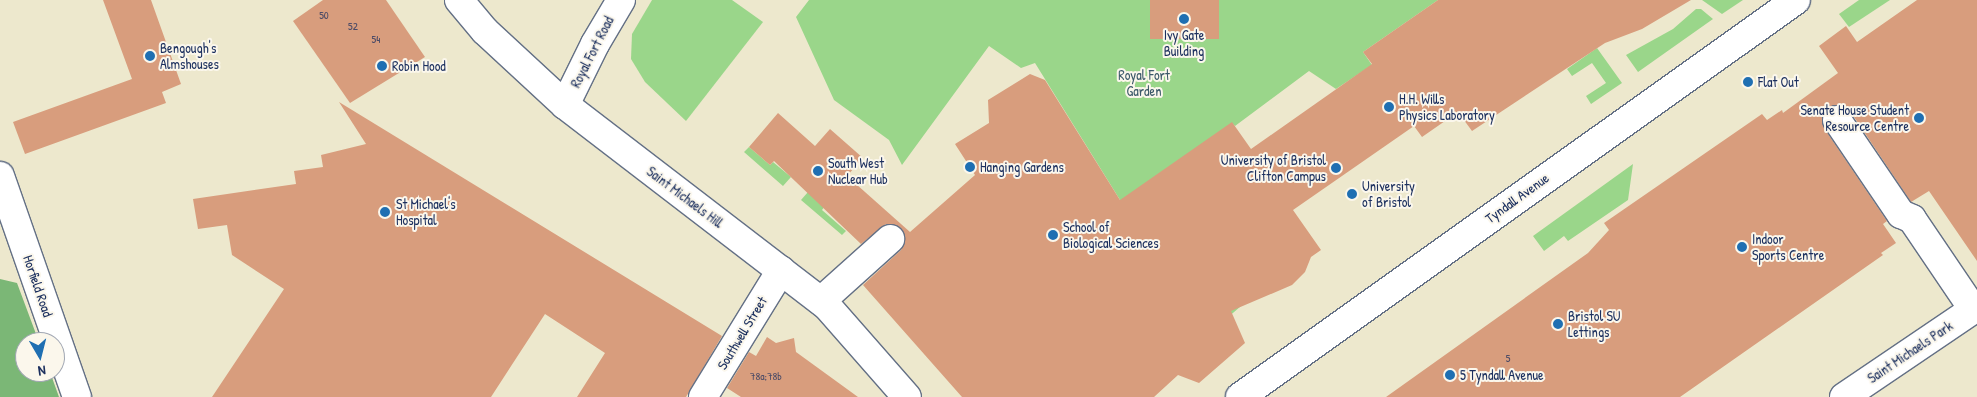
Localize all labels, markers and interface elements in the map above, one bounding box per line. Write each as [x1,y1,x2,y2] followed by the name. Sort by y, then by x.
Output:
[319,8,329,22] house number: 50
[1178,13,1190,25] marker: Ivy Gate Building
[567,14,617,90] street label: Royal Fort Road
[348,19,358,33] house number: 52
[1164,27,1204,59] place label: Ivy Gate Building
[372,32,380,46] house number: 54
[160,40,219,72] place label: Bengough's Almshouses
[144,50,156,62] marker: Bengough's Almshouses
[392,58,446,74] place label: Robin Hood
[376,60,388,72] marker: Robin Hood
[1118,67,1170,100] park label: Royal Fort Garden
[1758,74,1799,90] place label: Flat Out
[1742,76,1754,88] marker: Flat Out
[1399,91,1495,124] place label: H.H. Wills Physics Laboratory
[1383,101,1395,113] marker: H.H. Wills Physics Laboratory
[1801,102,1909,134] place label: Senate House Student Resource Centre
[1913,112,1925,124] marker: Senate House Student Resource Centre
[1221,152,1326,184] place label: University of Bristol Clifton Campus
[828,155,888,188] place label: South West Nuclear Hub
[980,159,1064,175] place label: Hanging Gardens
[964,161,976,173] marker: Hanging Gardens
[1330,162,1342,174] marker: University of Bristol Clifton Campus
[643,163,727,231] street label: Saint Michaels Hill
[812,165,824,177] marker: South West Nuclear Hub
[1482,169,1552,227] street label: Tyndall Avenue
[1362,178,1415,210] place label: University of Bristol
[1346,188,1358,200] marker: University of Bristol
[396,196,456,228] place label: St Michael's Hospital
[378,205,392,219] marker: St Michael's Hospital
[1063,219,1159,252] place label: School of Biological Sciences
[1047,229,1059,241] marker: School of Biological Sciences
[1752,231,1824,264] place label: Indoor Sports Centre
[1736,241,1748,253] marker: Indoor Sports Centre
[20,253,56,319] street label: Horfield Road
[714,293,770,373] street label: Southwell Street
[1568,308,1621,341] place label: Bristol SU Lettings
[1864,317,1956,387] street label: Saint Michaels Park
[1552,318,1564,330] marker: Bristol SU Lettings
[15,332,65,382] north arrow
[1506,351,1510,365] house number: 5
[37,361,47,381] text: N
[1460,367,1544,383] place label: 5 Tyndall Avenue
[750,369,782,383] house number: 78a;78b
[1444,369,1456,381] marker: 5 Tyndall Avenue

